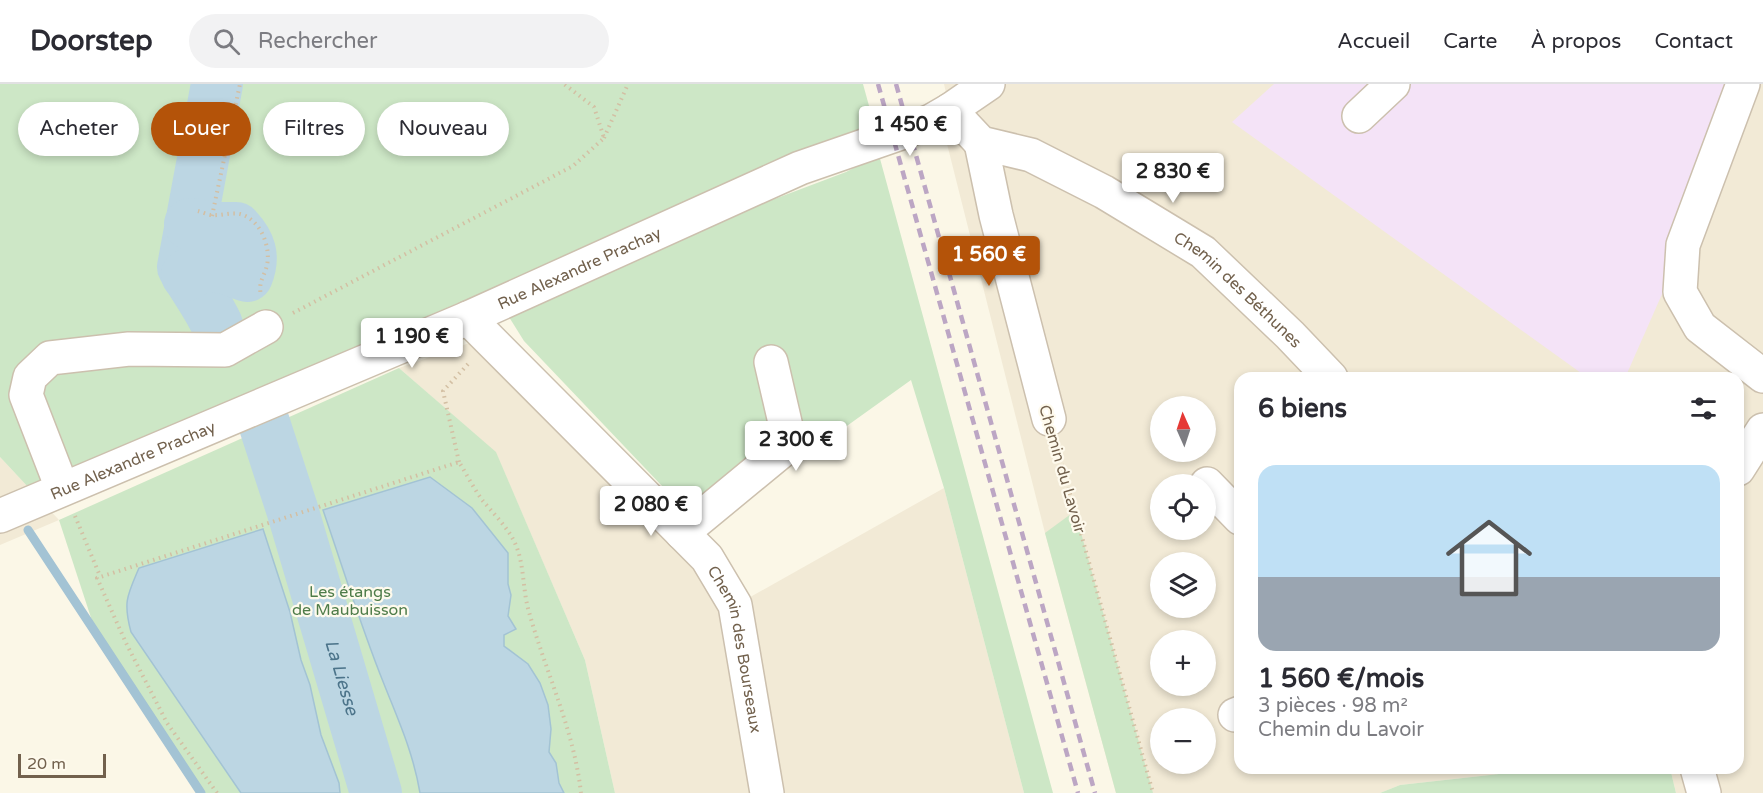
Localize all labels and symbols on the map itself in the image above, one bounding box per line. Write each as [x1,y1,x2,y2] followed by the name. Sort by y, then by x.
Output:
[855,106,965,157] pin: 1 450 €
[1118,153,1228,204] pin: 2 830 €
[495,223,665,314] street label: Rue Alexandre Prachay
[1170,228,1306,352] street label: Chemin des Béthunes
[934,236,1044,287] pin: 1 560 €
[357,318,467,369] pin: 1 190 €
[1150,396,1216,462] north arrow
[1034,403,1090,537] street label: Chemin du Lavoir
[47,417,219,505] street label: Rue Alexandre Prachay
[741,421,851,472] pin: 2 300 €
[596,486,706,537] pin: 2 080 €
[703,562,766,735] street label: Chemin des Bourseaux
[292,582,408,620] park label: Les étangs de Maubuisson
[320,637,364,719] water label: La Liesse
[18,751,106,778] scale bar

